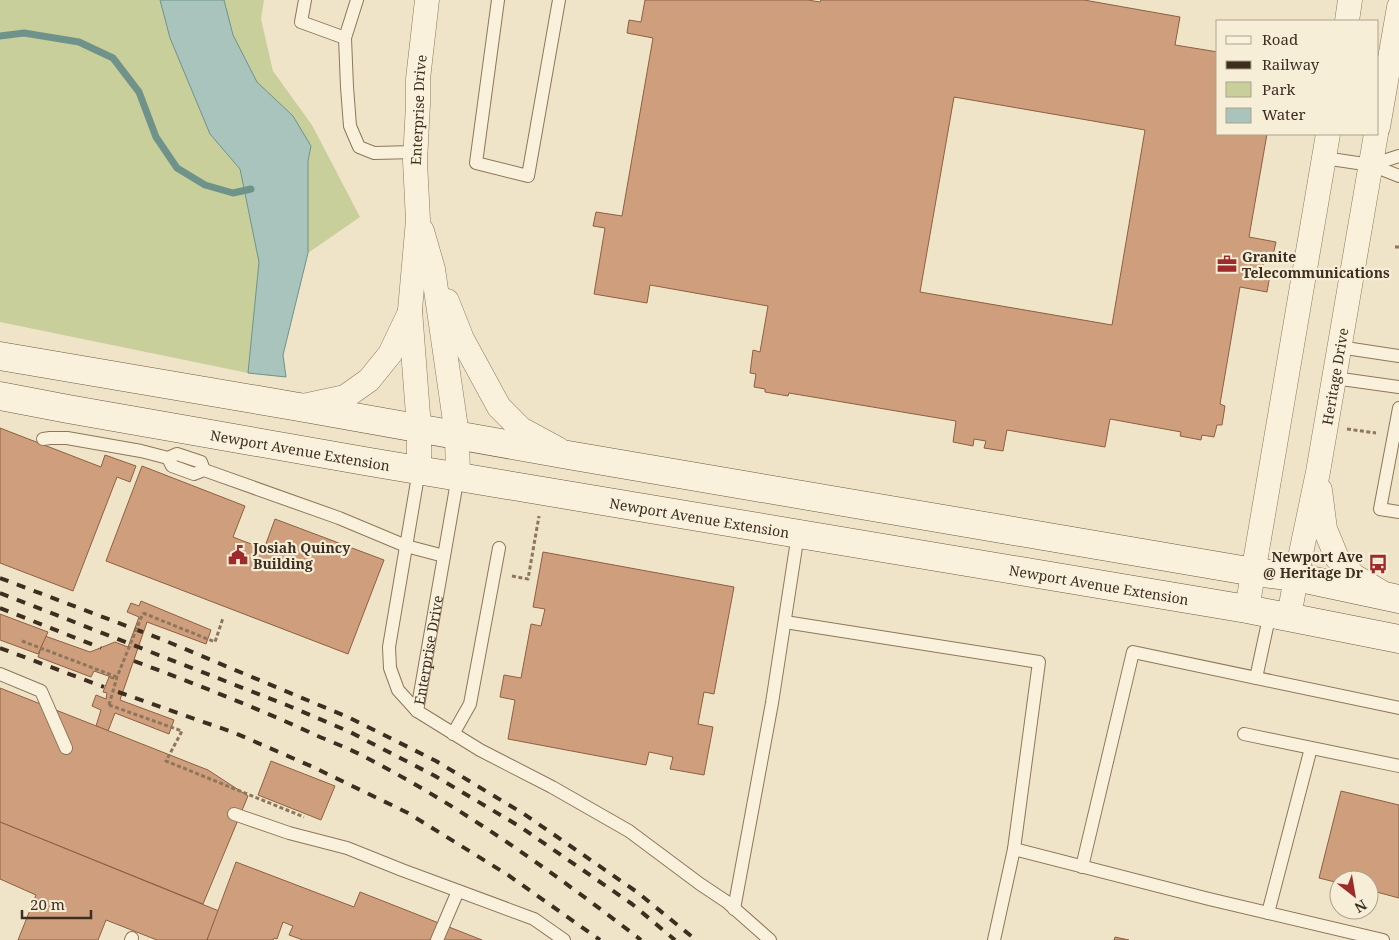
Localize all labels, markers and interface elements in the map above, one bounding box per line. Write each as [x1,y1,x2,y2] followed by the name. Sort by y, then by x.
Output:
[1216,20,1379,135] legend
[1262,29,1298,49] text: Road
[405,53,430,166] street label: Enterprise Drive
[1262,54,1320,74] text: Railway
[1262,79,1296,99] text: Park
[1262,104,1305,124] text: Water
[1242,247,1390,282] place label: Granite Telecommunications
[1216,253,1238,275] office icon: Granite Telecommunications
[1317,326,1352,426] street label: Heritage Drive
[209,425,391,475] street label: Newport Avenue Extension
[608,493,791,542] street label: Newport Avenue Extension
[252,538,351,573] place label: Josiah Quincy Building
[227,544,249,566] public building icon: Josiah Quincy Building
[1263,547,1364,582] place label: Newport Ave @ Heritage Dr
[1367,553,1389,575] bus stop icon: Newport Ave @ Heritage Dr
[1008,560,1190,609] street label: Newport Avenue Extension
[409,594,447,706] street label: Enterprise Drive
[1329,870,1379,920] north arrow
[22,888,91,920] scale bar
[30,894,65,914] text: 20 m
[1351,896,1371,918] text: N

